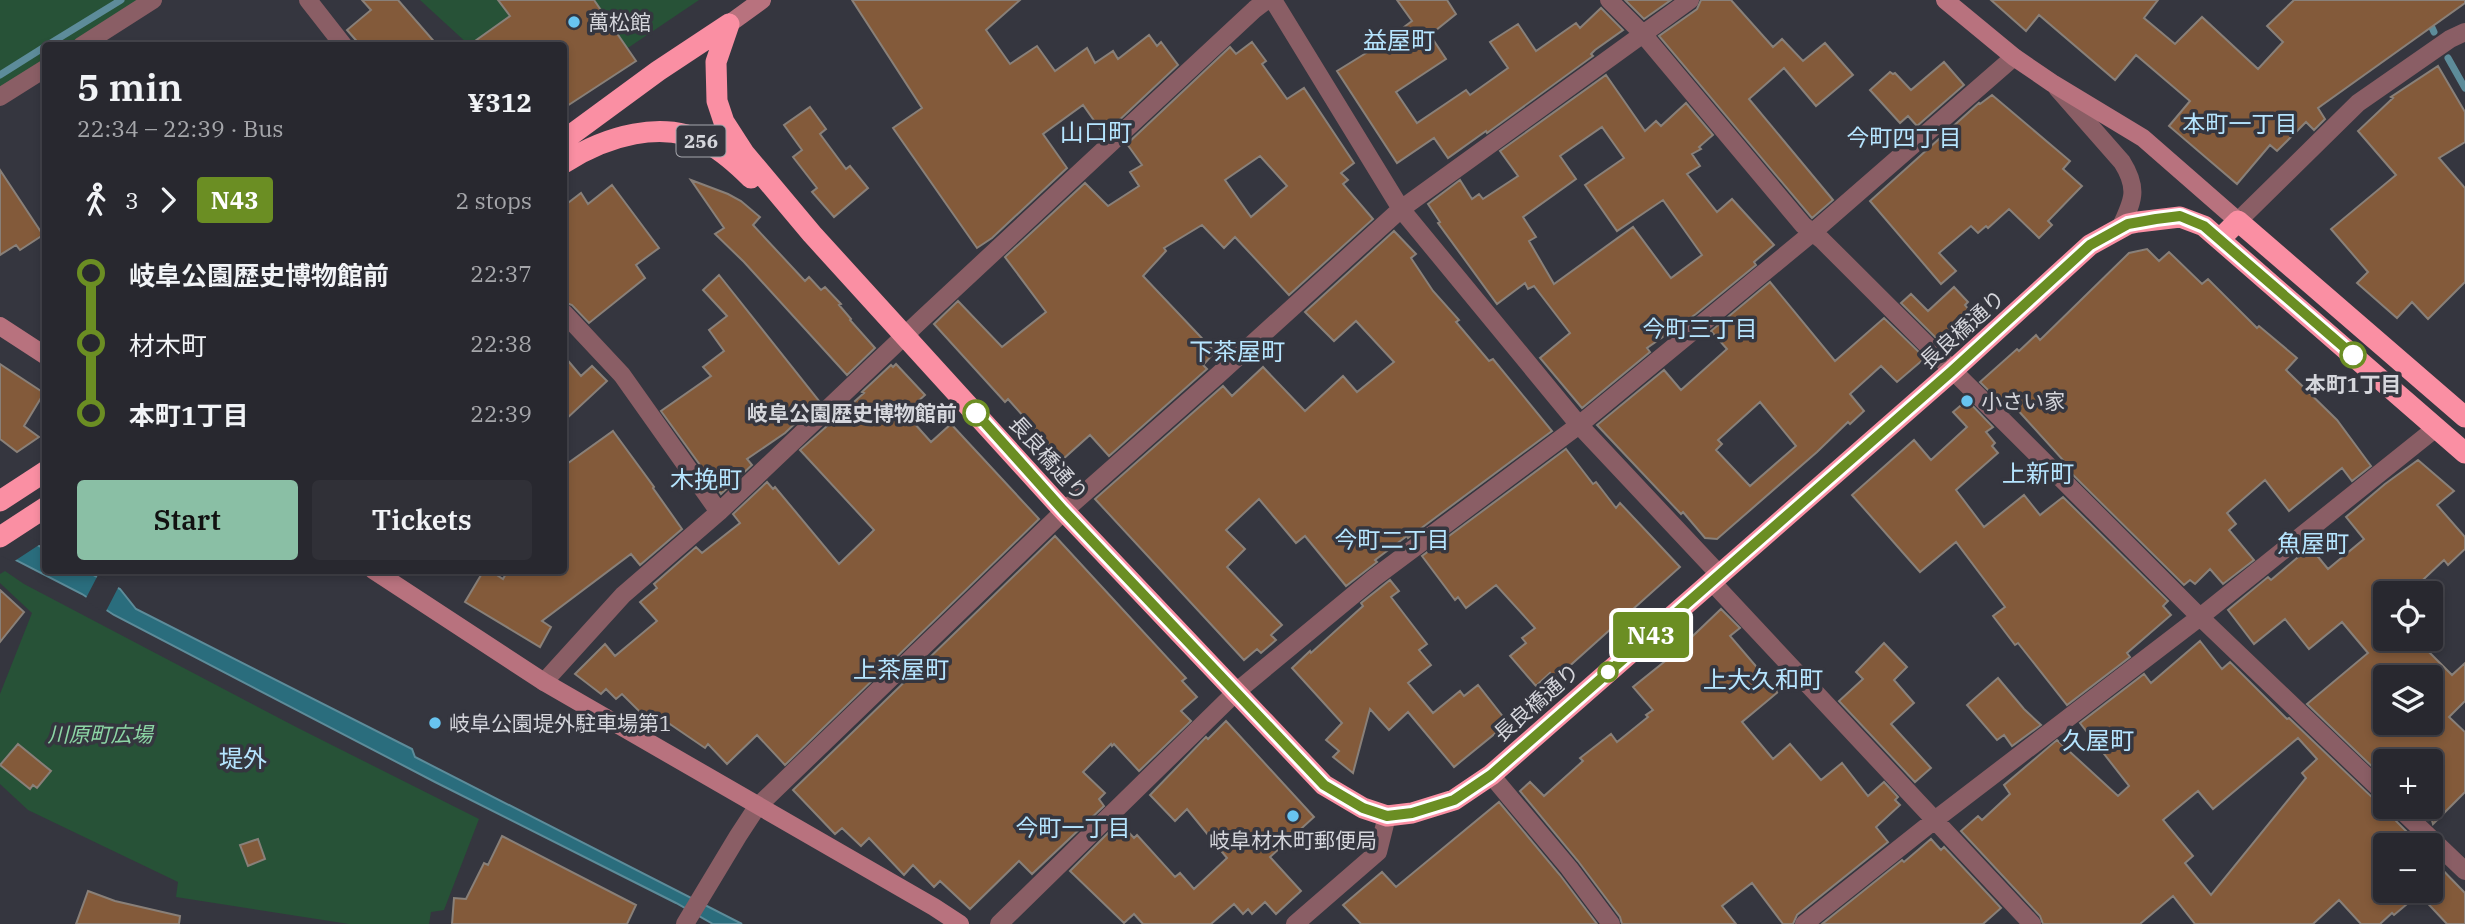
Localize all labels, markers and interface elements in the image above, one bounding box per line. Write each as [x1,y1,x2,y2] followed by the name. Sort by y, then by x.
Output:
[588,8,651,36] place label: 萬松館
[566,14,582,30] marker: 萬松館
[1363,24,1435,56] district label: 益屋町
[77,62,183,111] text: 5 min
[467,85,532,119] text: ¥312
[2183,108,2298,138] district label: 本町一丁目
[77,113,284,143] text: 22:34 – 22:39 · Bus
[1060,116,1132,148] district label: 山口町
[1847,122,1962,152] district label: 今町四丁目
[676,125,726,156] road number: 256
[77,181,115,219] icon: walk
[149,181,187,219] icon: forward
[211,184,259,216] text: N43
[125,185,139,215] text: 3
[455,185,532,215] text: 2 stops
[129,258,389,292] text: 岐阜公園歴史博物館前
[470,258,532,288] text: 22:37
[1914,283,2010,375] street label: 長良橋通り
[1643,313,1758,343] district label: 今町三丁目
[129,328,207,362] text: 材木町
[470,328,532,358] text: 22:38
[1189,335,1285,367] district label: 下茶屋町
[2340,342,2366,368] marker: 本町1丁目
[2305,370,2401,398] place label: 本町1丁目
[1981,387,2065,415] place label: 小さい家
[1959,393,1975,409] marker: 小さい家
[129,398,249,432] text: 本町1丁目
[470,398,532,428] text: 22:39
[747,399,957,427] place label: 岐阜公園歴史博物館前
[963,400,989,426] marker: 岐阜公園歴史博物館前
[1003,410,1095,506] street label: 長良橋通り
[2002,457,2074,489] district label: 上新町
[670,463,742,495] district label: 木挽町
[77,480,298,560] button: Start
[312,480,532,560] button: Tickets
[1335,524,1450,554] district label: 今町二丁目
[2277,527,2349,559] district label: 魚屋町
[2373,581,2443,903] map controls
[2373,581,2443,651] button: locate
[1611,612,1691,658] line badge: N43
[1627,619,1675,651] text: N43
[853,653,949,685] district label: 上茶屋町
[1487,657,1585,747] street label: 長良橋通り
[1598,662,1618,682] unlabelled marker
[1703,663,1823,695] district label: 上大久和町
[2373,665,2443,735] button: layers
[449,709,672,737] place label: 岐阜公園堤外駐車場第1
[427,715,443,731] marker: 岐阜公園堤外駐車場第1
[48,720,154,748] park label: 川原町広場
[2062,724,2134,756] district label: 久屋町
[219,742,267,774] district label: 堤外
[2373,749,2443,819] button: +
[1285,808,1301,824] marker: 岐阜材木町郵便局
[1016,812,1131,842] district label: 今町一丁目
[1209,826,1377,854] place label: 岐阜材木町郵便局
[2373,833,2443,903] button: −

